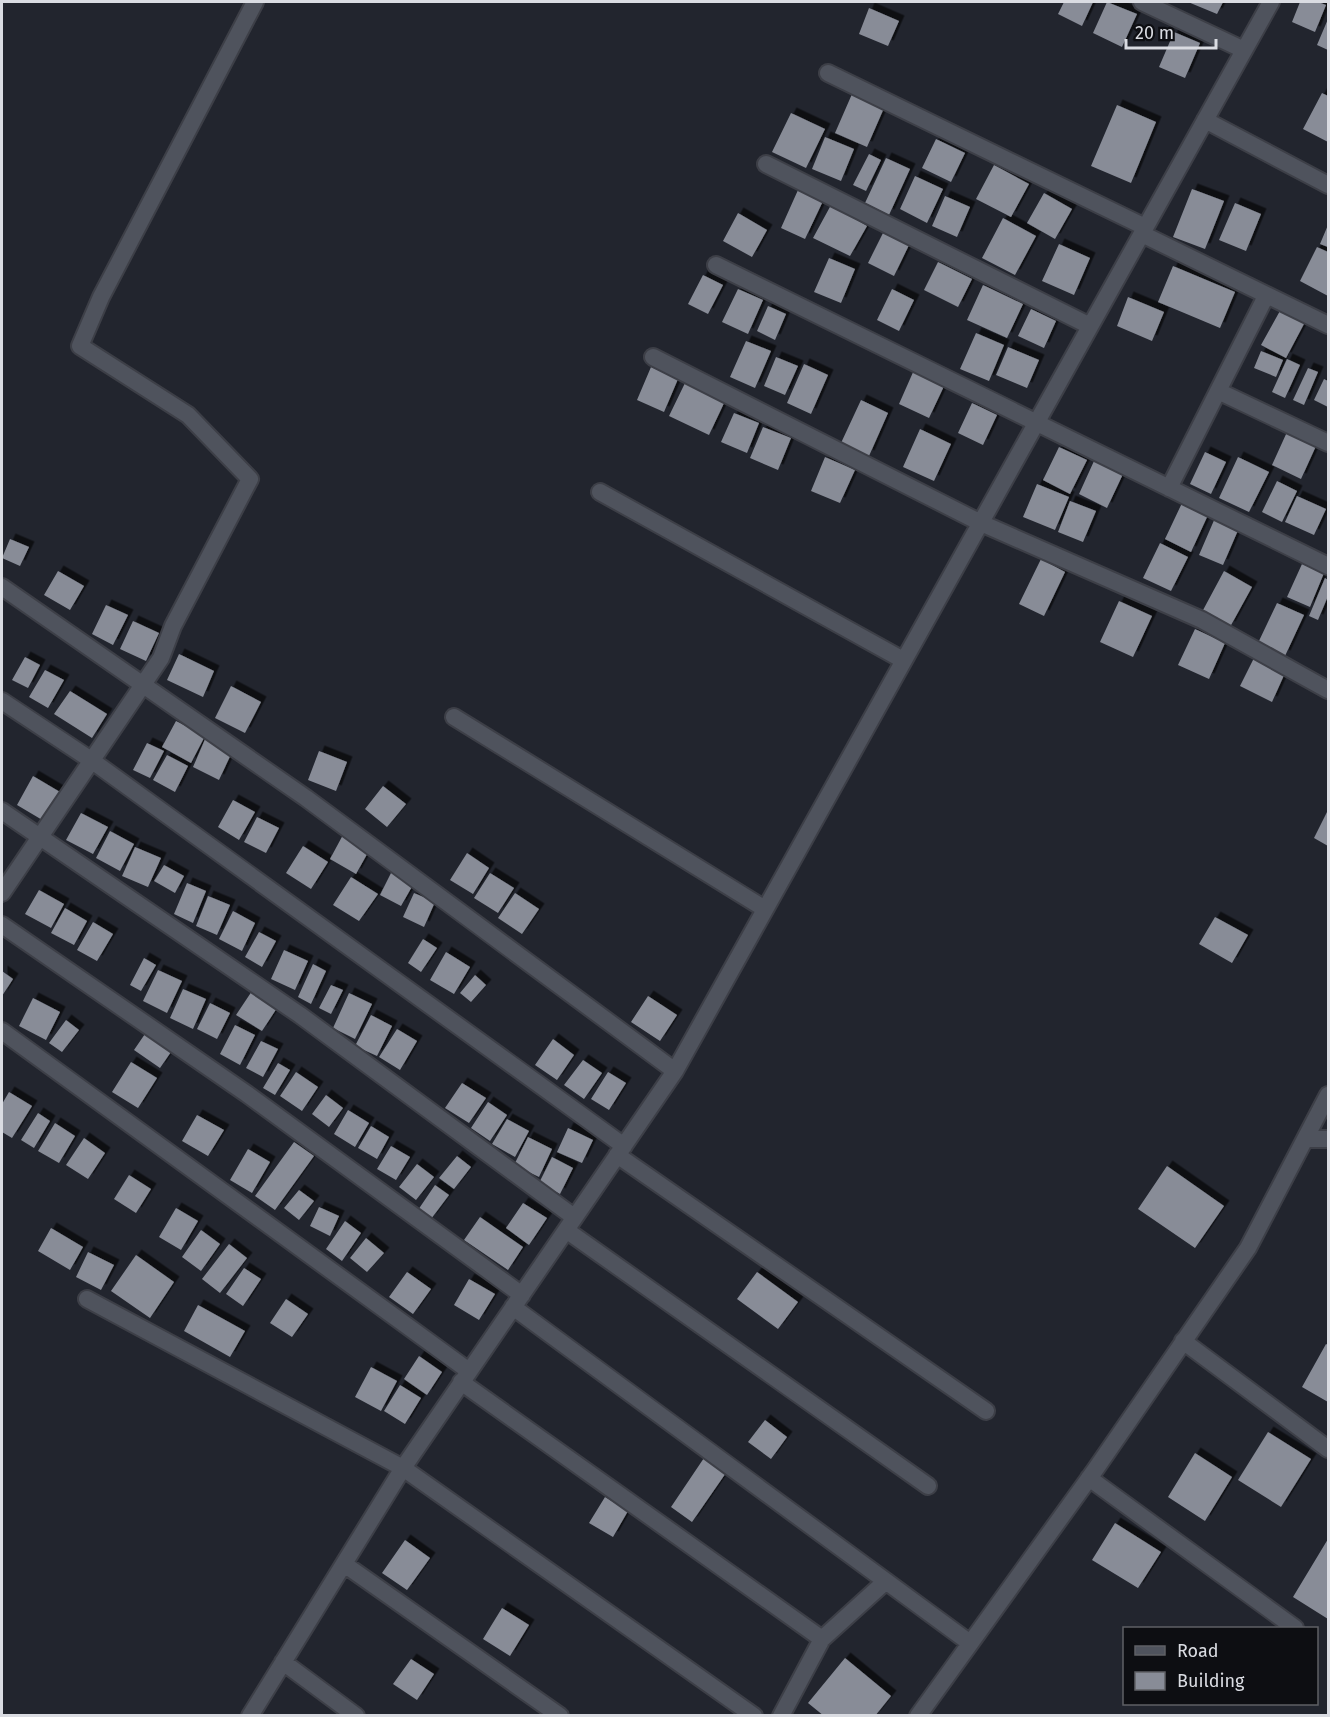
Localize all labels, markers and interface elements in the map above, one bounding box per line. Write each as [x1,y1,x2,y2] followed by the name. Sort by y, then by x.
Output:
[1126,12,1216,50] scale bar
[1135,22,1174,44] text: 20 m
[1123,1627,1318,1705] legend
[1177,1640,1219,1662] text: Road
[1177,1670,1245,1692] text: Building

